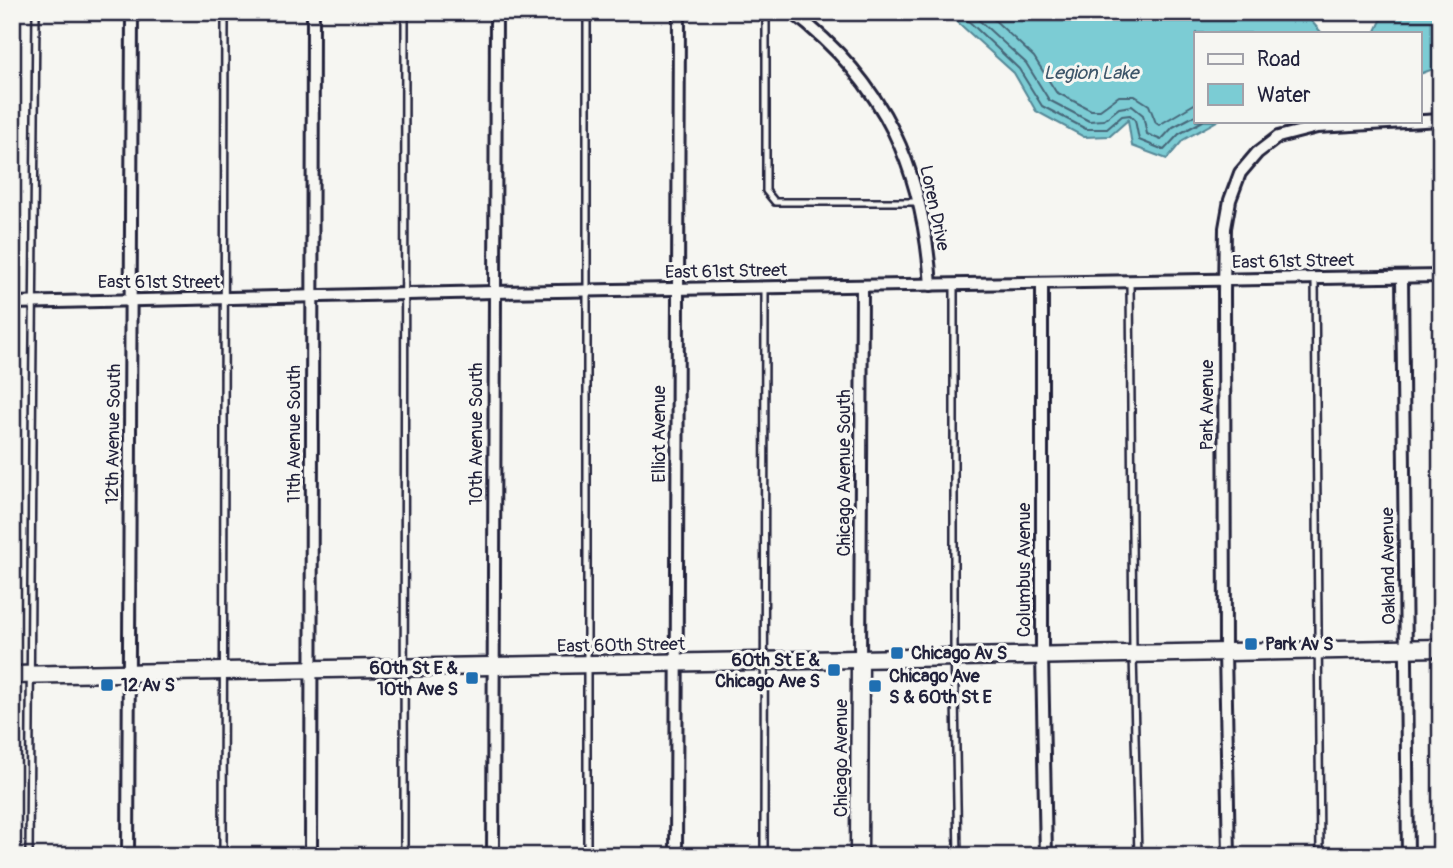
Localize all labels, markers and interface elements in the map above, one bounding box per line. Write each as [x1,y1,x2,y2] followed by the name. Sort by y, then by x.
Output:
[1194,32,1422,122] legend
[1257,46,1301,73] text: Road
[1044,61,1140,85] water label: Legion Lake
[1257,82,1311,109] text: Water
[914,163,955,253] street label: Loren Drive
[1232,249,1355,274] street label: East 61st Street
[665,259,788,284] street label: East 61st Street
[98,271,221,294] street label: East 61st Street
[1196,360,1219,450] street label: Park Avenue
[465,362,488,506] street label: 10th Avenue South
[101,363,126,505] street label: 12th Avenue South
[283,365,306,503] street label: 11th Avenue South
[648,385,671,483] street label: Elliot Avenue
[833,389,856,557] street label: Chicago Avenue South
[1013,503,1036,637] street label: Columbus Avenue
[1376,507,1401,625] street label: Oakland Avenue
[557,633,686,658] street label: East 60th Street
[1265,633,1334,656] place label: Park Av S
[1243,636,1259,652] marker: Park Av S
[911,642,1007,665] place label: Chicago Av S
[889,645,905,661] marker: Chicago Av S
[715,649,820,693] place label: 60th St E & Chicago Ave S
[369,657,458,701] place label: 60th St E & 10th Ave S
[826,662,842,678] marker: 60th St E & Chicago Ave S
[889,665,993,709] place label: Chicago Ave S & 60th St E
[464,670,480,686] marker: 60th St E & 10th Ave S
[121,674,175,697] place label: 12 Av S
[99,677,115,693] marker: 12 Av S
[867,678,883,694] marker: Chicago Ave S & 60th St E
[830,699,853,817] street label: Chicago Avenue

